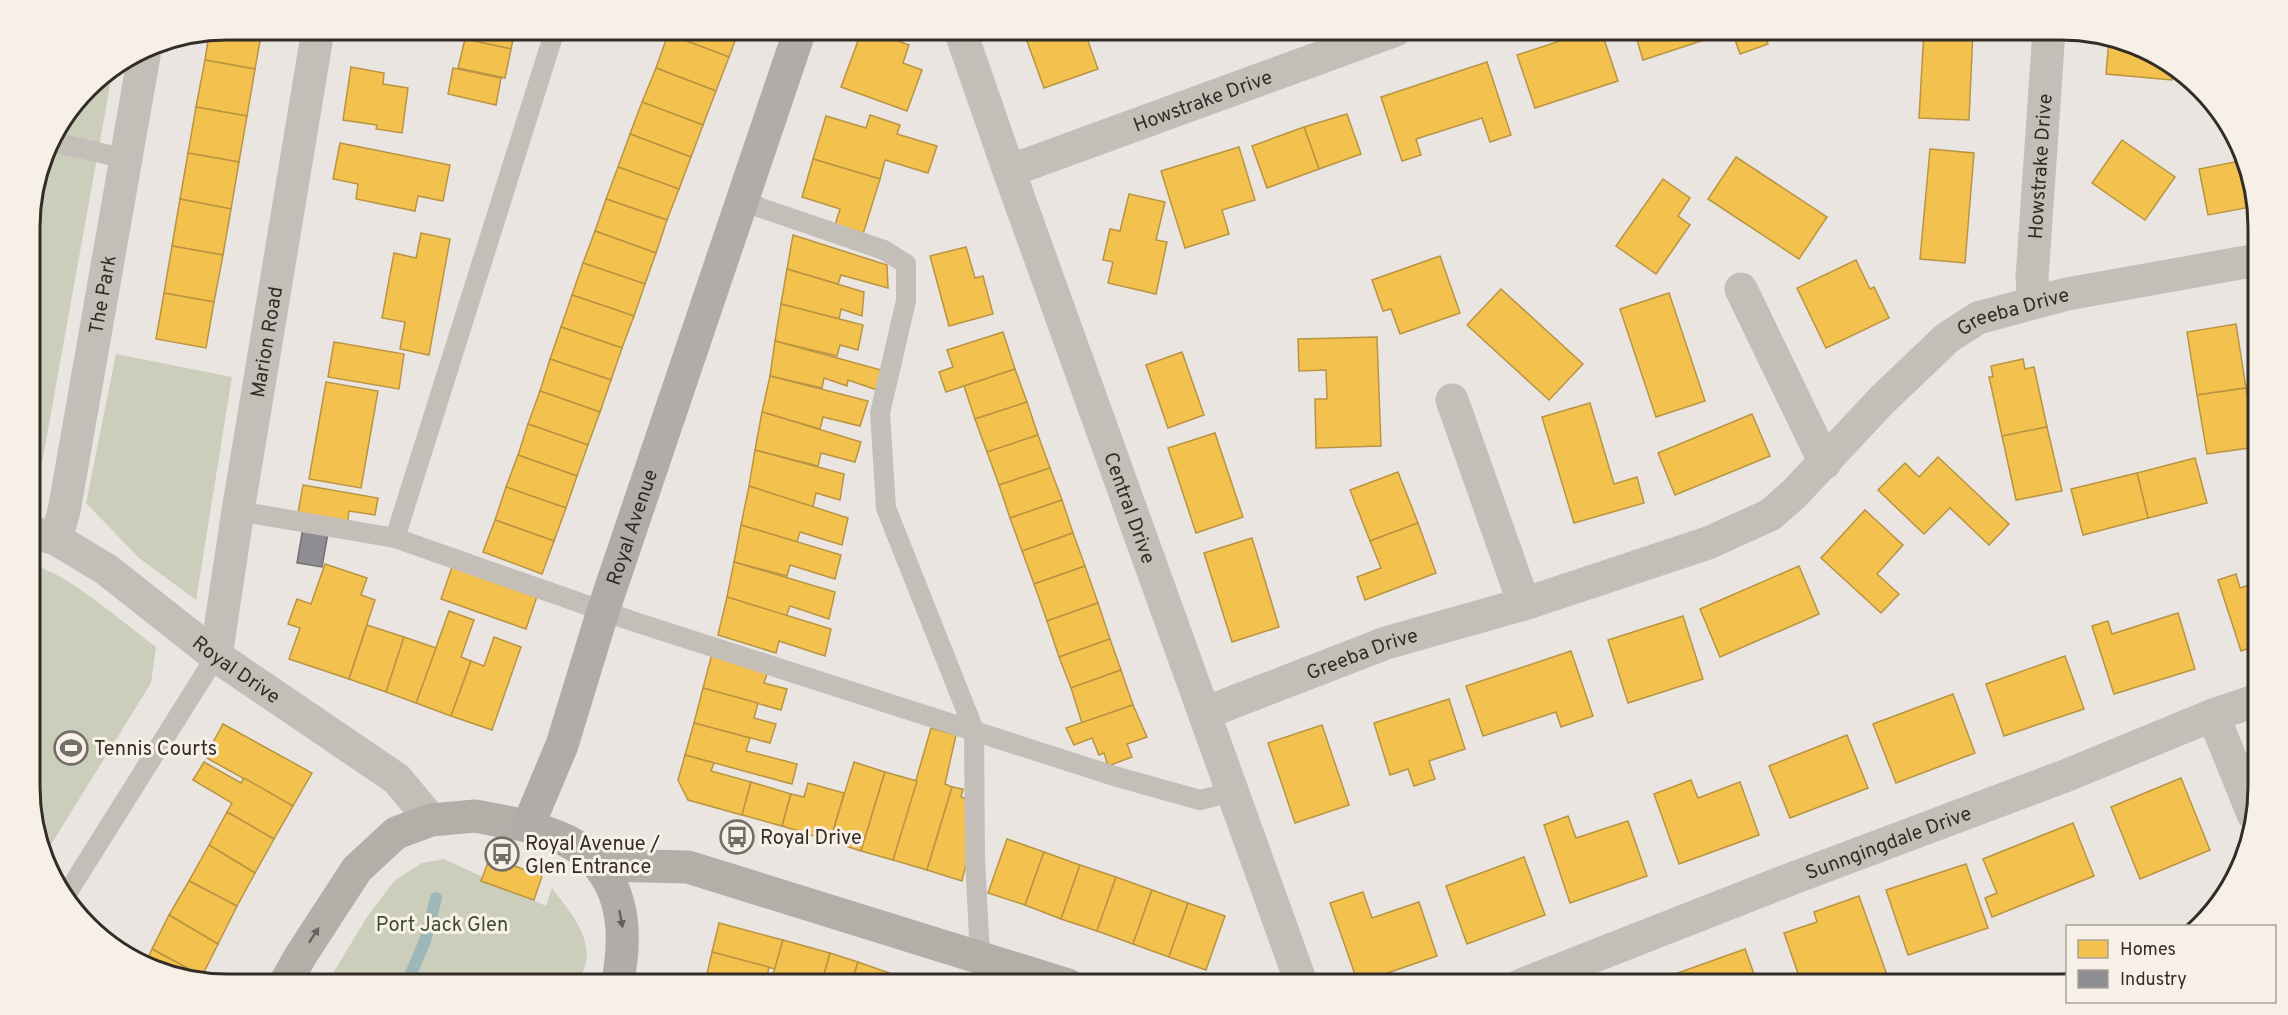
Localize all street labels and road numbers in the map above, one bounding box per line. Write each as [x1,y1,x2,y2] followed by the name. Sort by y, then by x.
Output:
[1130,65,1276,140] street label: Howstrake Drive
[2024,93,2060,240] street label: Howstrake Drive
[84,253,124,336] street label: The Park
[1952,283,2073,343] street label: Greeba Drive
[246,285,290,400] street label: Marion Road
[1096,449,1160,568] street label: Central Drive
[602,466,665,589] street label: Royal Avenue
[1303,624,1421,688] street label: Greeba Drive
[186,631,285,711] street label: Royal Drive
[1802,801,1976,887] street label: Sunngingdale Drive

